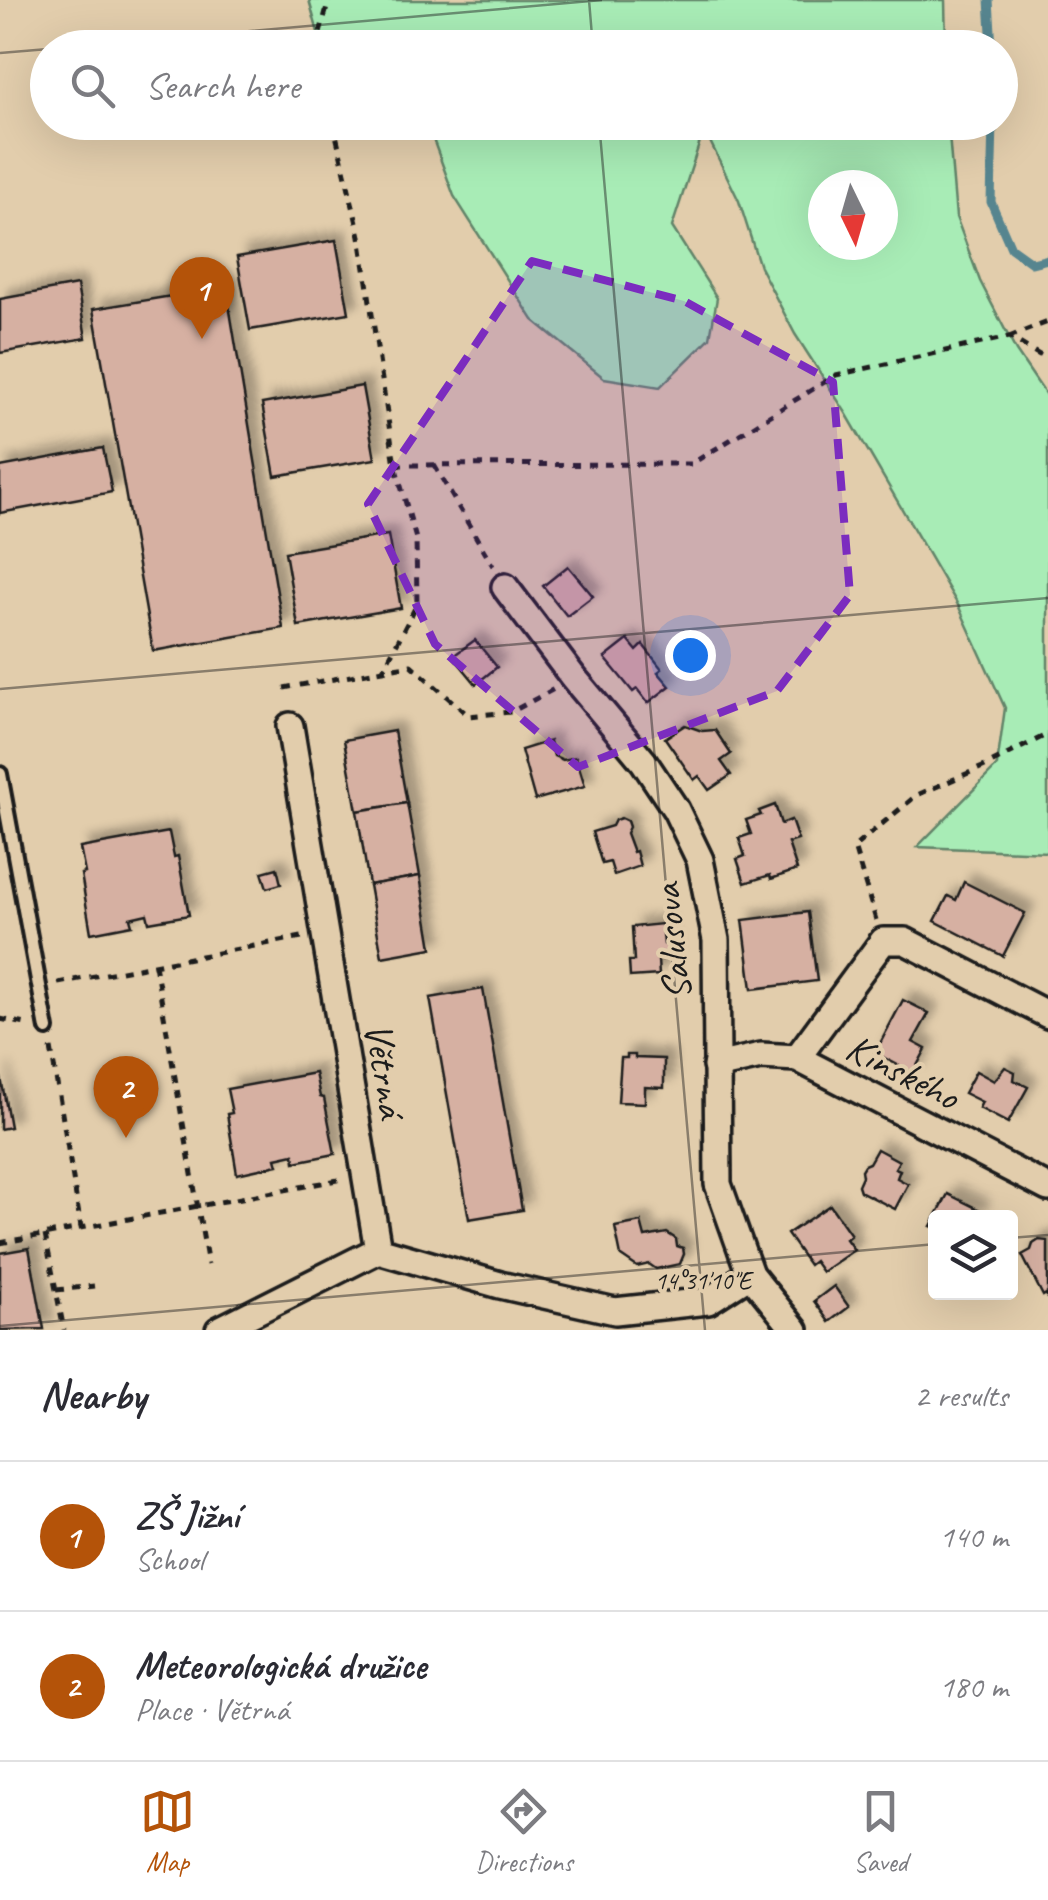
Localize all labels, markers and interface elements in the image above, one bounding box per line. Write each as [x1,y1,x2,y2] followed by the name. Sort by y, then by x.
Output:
[30,30,1018,140] search box
[65,58,120,113] icon: search
[145,62,300,109] text: Search here
[808,170,898,260] north arrow
[170,256,234,339] pin: 1
[665,630,716,681] your location
[641,879,703,1002] street label: Salusova
[353,1019,418,1125] street label: Větrná
[838,1022,969,1122] street label: Kinského
[94,1056,158,1138] pin: 2
[928,1210,1018,1300] map controls
[928,1210,1018,1300] button: layers
[655,1265,754,1297] text: 14°31'10"E
[40,1369,146,1422] text: Nearby
[914,1375,1008,1416] text: 2 results
[135,1492,239,1539] text: ZŠ Jižní
[65,1516,80,1557] text: 1
[939,1516,1008,1557] text: 140 m
[135,1539,204,1580] text: School
[135,1642,426,1689] text: Meteorologická družice
[65,1666,80,1707] text: 2
[939,1666,1008,1707] text: 180 m
[135,1689,289,1730] text: Place · Větrná
[140,1784,195,1879] tab: Map
[475,1784,573,1879] tab: Directions
[853,1784,908,1879] tab: Saved

